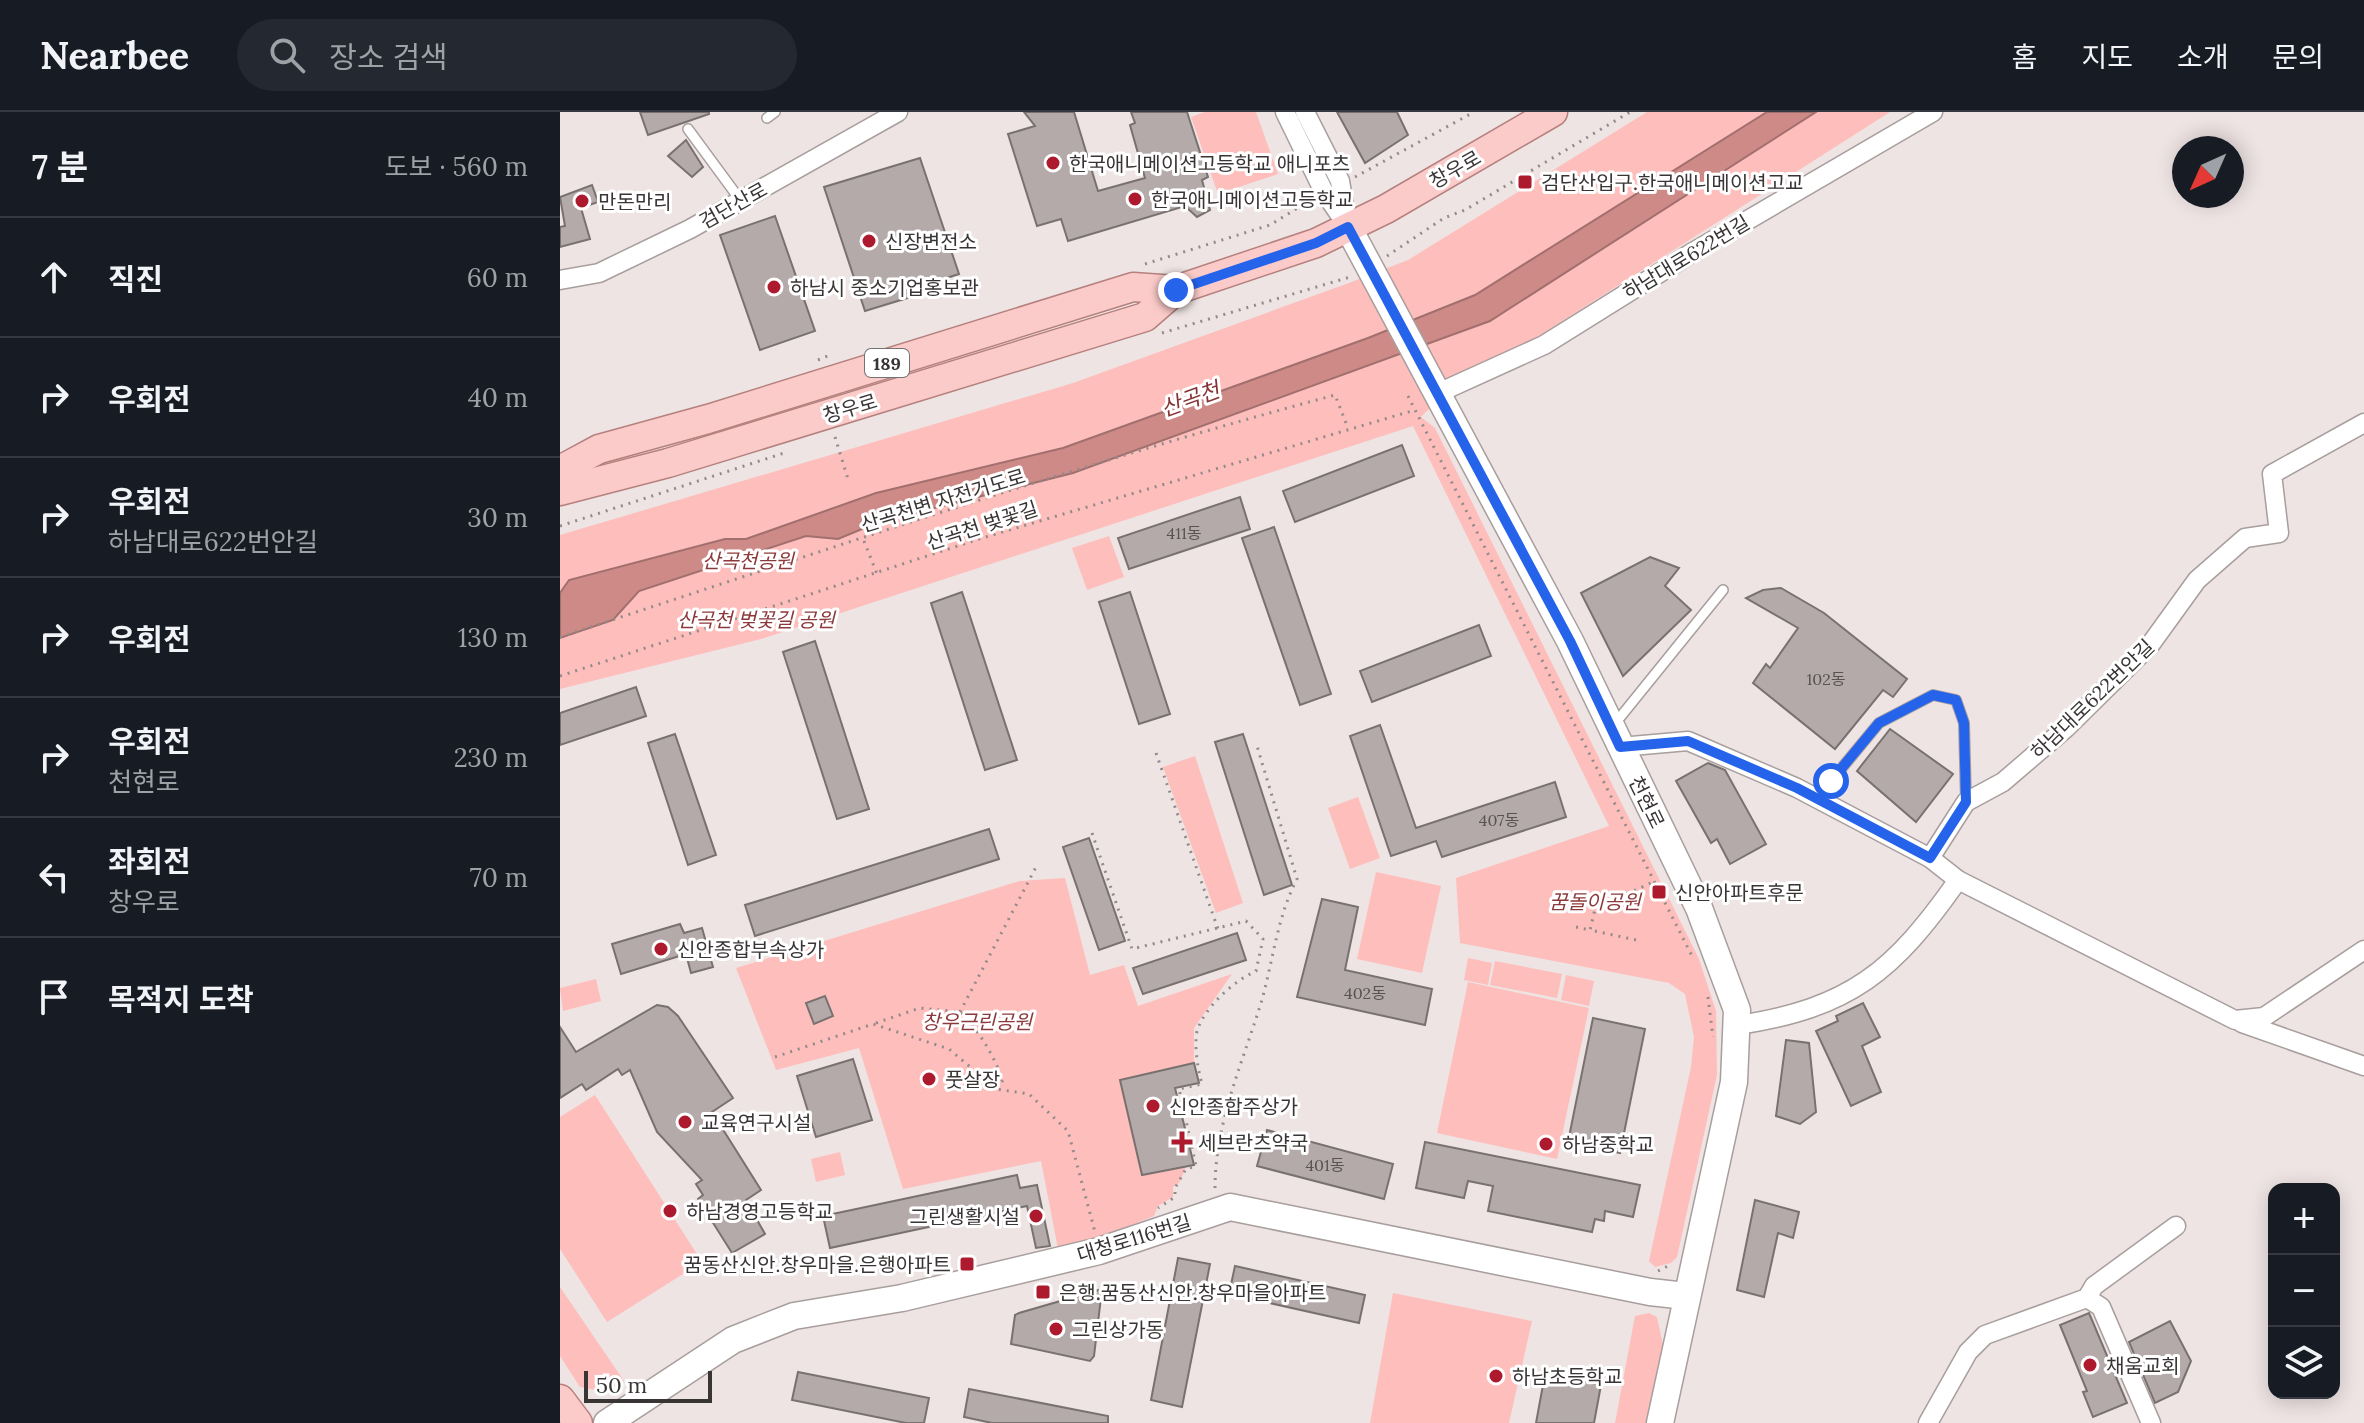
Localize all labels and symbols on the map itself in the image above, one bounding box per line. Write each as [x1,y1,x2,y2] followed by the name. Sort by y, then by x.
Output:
[2172,136,2244,208] north arrow
[1425,144,1485,194] street label: 창우로
[1069,151,1350,176] place label: 한국애니메이션고등학교 애니포츠
[1044,154,1062,172] marker: 한국애니메이션고등학교 애니포츠
[1541,170,1804,195] place label: 검단산입구.한국애니메이션고교
[1516,173,1534,191] marker: 검단산입구.한국애니메이션고교
[695,176,771,234] street label: 검단산로
[1151,187,1353,212] place label: 한국애니메이션고등학교
[598,189,672,214] place label: 만돈만리
[1126,190,1144,208] marker: 한국애니메이션고등학교
[573,192,591,210] marker: 만돈만리
[1618,209,1754,305] street label: 하남대로622번길
[885,229,977,254] place label: 신장변전소
[860,232,878,250] marker: 신장변전소
[1158,272,1194,308] route end
[790,275,979,300] place label: 하남시 중소기업홍보관
[765,278,783,296] marker: 하남시 중소기업홍보관
[865,349,909,377] road number: 189
[1157,375,1226,423] water label: 산곡천
[820,388,880,428] street label: 창우로
[858,463,1028,537] street label: 산곡천변 자전거도로
[923,495,1041,555] street label: 산곡천 벚꽃길
[1166,523,1202,543] house number: 411동
[702,548,796,573] park label: 산곡천공원
[677,607,836,632] park label: 산곡천 벚꽃길 공원
[2025,634,2159,764] street label: 하남대로622번안길
[1807,669,1846,689] house number: 102동
[1813,763,1849,799] route start
[1624,772,1670,832] street label: 천현로
[1479,810,1519,830] house number: 407동
[1675,880,1804,905] place label: 신안아파트후문
[1650,883,1668,901] marker: 신안아파트후문
[1549,889,1643,914] park label: 꿈돌이공원
[677,937,824,962] place label: 신안종합부속상가
[652,940,670,958] marker: 신안종합부속상가
[1344,983,1386,1003] house number: 402동
[922,1009,1034,1034] park label: 창우근린공원
[945,1067,1000,1092] place label: 풋살장
[920,1070,938,1088] marker: 풋살장
[1169,1094,1298,1119] place label: 신안종합주상가
[1144,1097,1162,1115] marker: 신안종합주상가
[701,1110,811,1135] place label: 교육연구시설
[676,1113,694,1131] marker: 교육연구시설
[1198,1130,1308,1155] place label: 세브란츠약국
[1562,1132,1654,1157] place label: 하남중학교
[1173,1133,1191,1151] marker: 세브란츠약국
[1537,1135,1555,1153] marker: 하남중학교
[1305,1155,1345,1175] house number: 401동
[686,1199,833,1224] place label: 하남경영고등학교
[661,1202,679,1220] marker: 하남경영고등학교
[910,1204,1020,1229] place label: 그린생활시설
[1027,1207,1045,1225] marker: 그린생활시설
[1074,1209,1194,1267] street label: 대청로116번길
[684,1252,951,1277] place label: 꿈동산신안.창우마을.은행아파트
[958,1255,976,1273] marker: 꿈동산신안.창우마을.은행아파트
[1059,1280,1326,1305] place label: 은행.꿈동산신안.창우마을아파트
[1034,1283,1052,1301] marker: 은행.꿈동산신안.창우마을아파트
[1072,1317,1164,1342] place label: 그린상가동
[1047,1320,1065,1338] marker: 그린상가동
[2106,1353,2180,1378] place label: 채움교회
[2081,1356,2099,1374] marker: 채움교회
[1512,1364,1622,1389] place label: 하남초등학교
[584,1367,712,1403] scale bar
[1487,1367,1505,1385] marker: 하남초등학교

